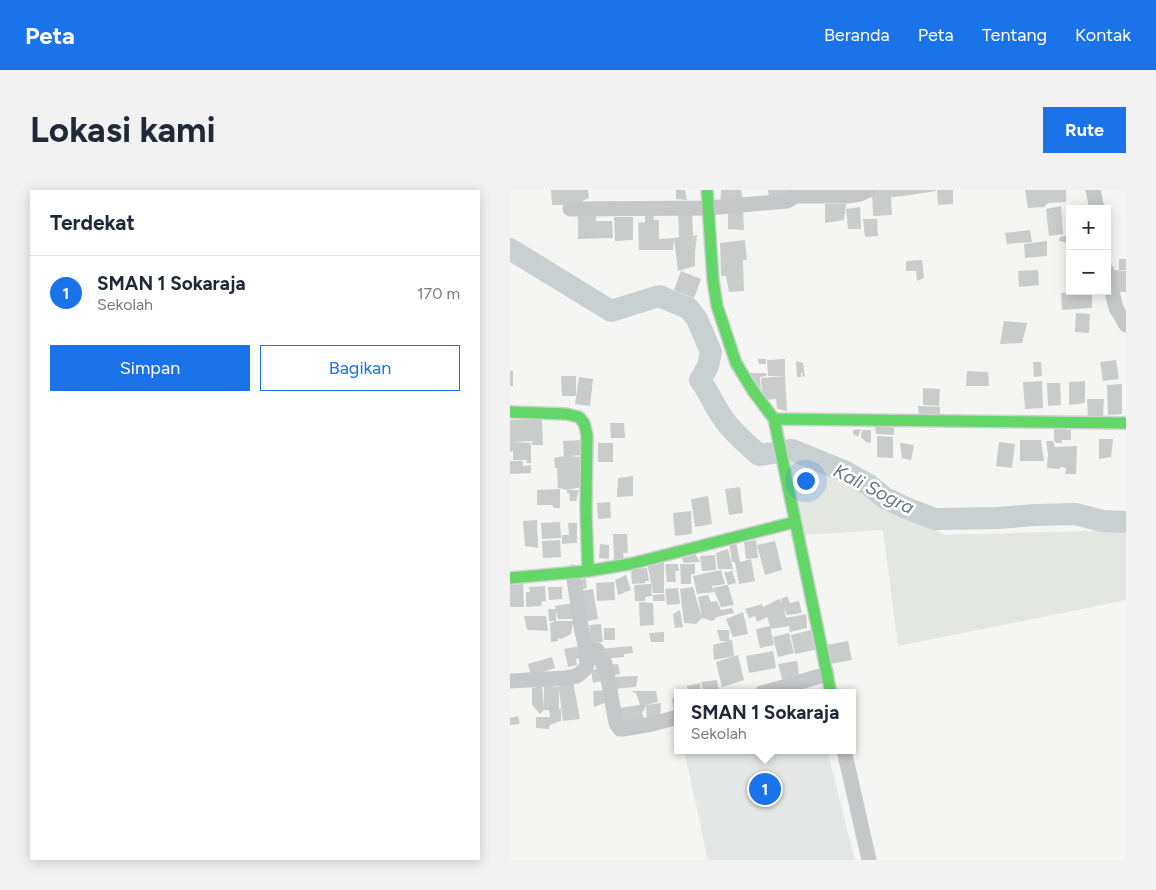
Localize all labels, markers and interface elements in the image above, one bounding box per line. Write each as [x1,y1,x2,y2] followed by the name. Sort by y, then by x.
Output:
[25,21,75,50] text: Peta
[824,24,890,46] text: Beranda
[918,24,954,46] text: Peta
[982,24,1047,46] text: Tentang
[1075,24,1131,46] text: Kontak
[1043,107,1126,153] button: Rute
[30,109,216,151] text: Lokasi kami
[1066,205,1111,295] map controls
[1066,205,1111,250] button: +
[50,210,135,235] text: Terdekat
[1066,250,1111,295] button: −
[97,272,246,295] text: SMAN 1 Sokaraja
[63,284,69,303] text: 1
[417,284,460,303] text: 170 m
[97,295,153,314] text: Sekolah
[50,345,250,391] button: Simpan
[260,345,460,391] button: Bagikan
[830,459,918,519] water label: Kali Sogra
[793,468,819,494] your location
[674,689,856,754] popup
[691,701,839,724] text: SMAN 1 Sokaraja
[691,724,747,743] text: Sekolah
[749,770,781,808] pin: 1

